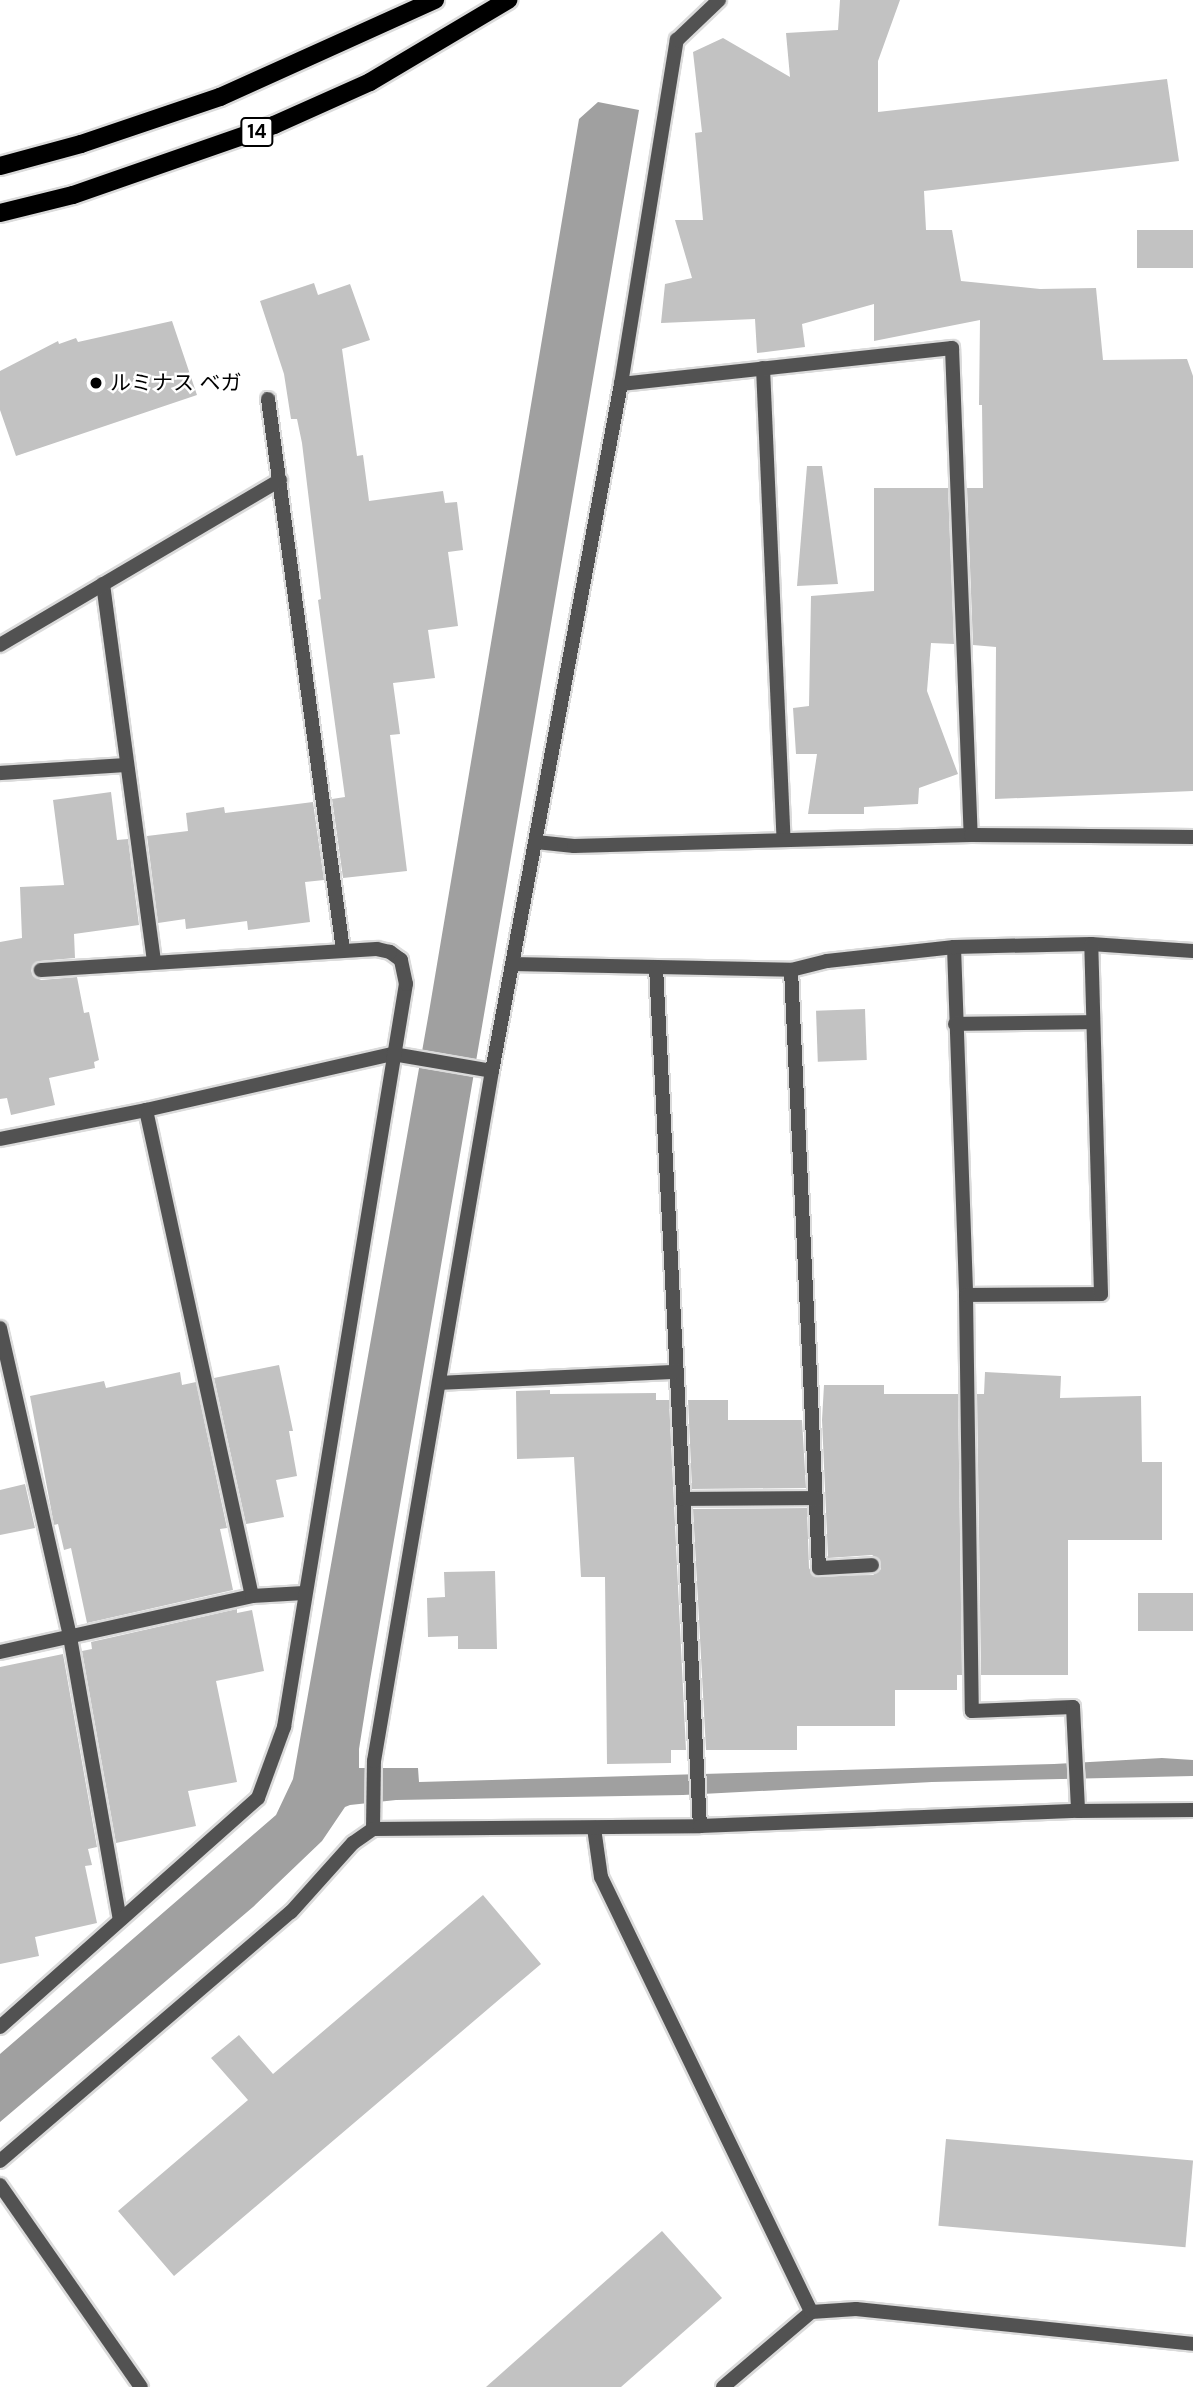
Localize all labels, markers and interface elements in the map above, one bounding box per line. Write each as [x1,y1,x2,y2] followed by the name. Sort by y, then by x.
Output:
[240,116,274,148] road number: 14
[110,370,242,396] place label: ルミナス ベガ
[88,375,104,391] marker: ルミナス ベガ

